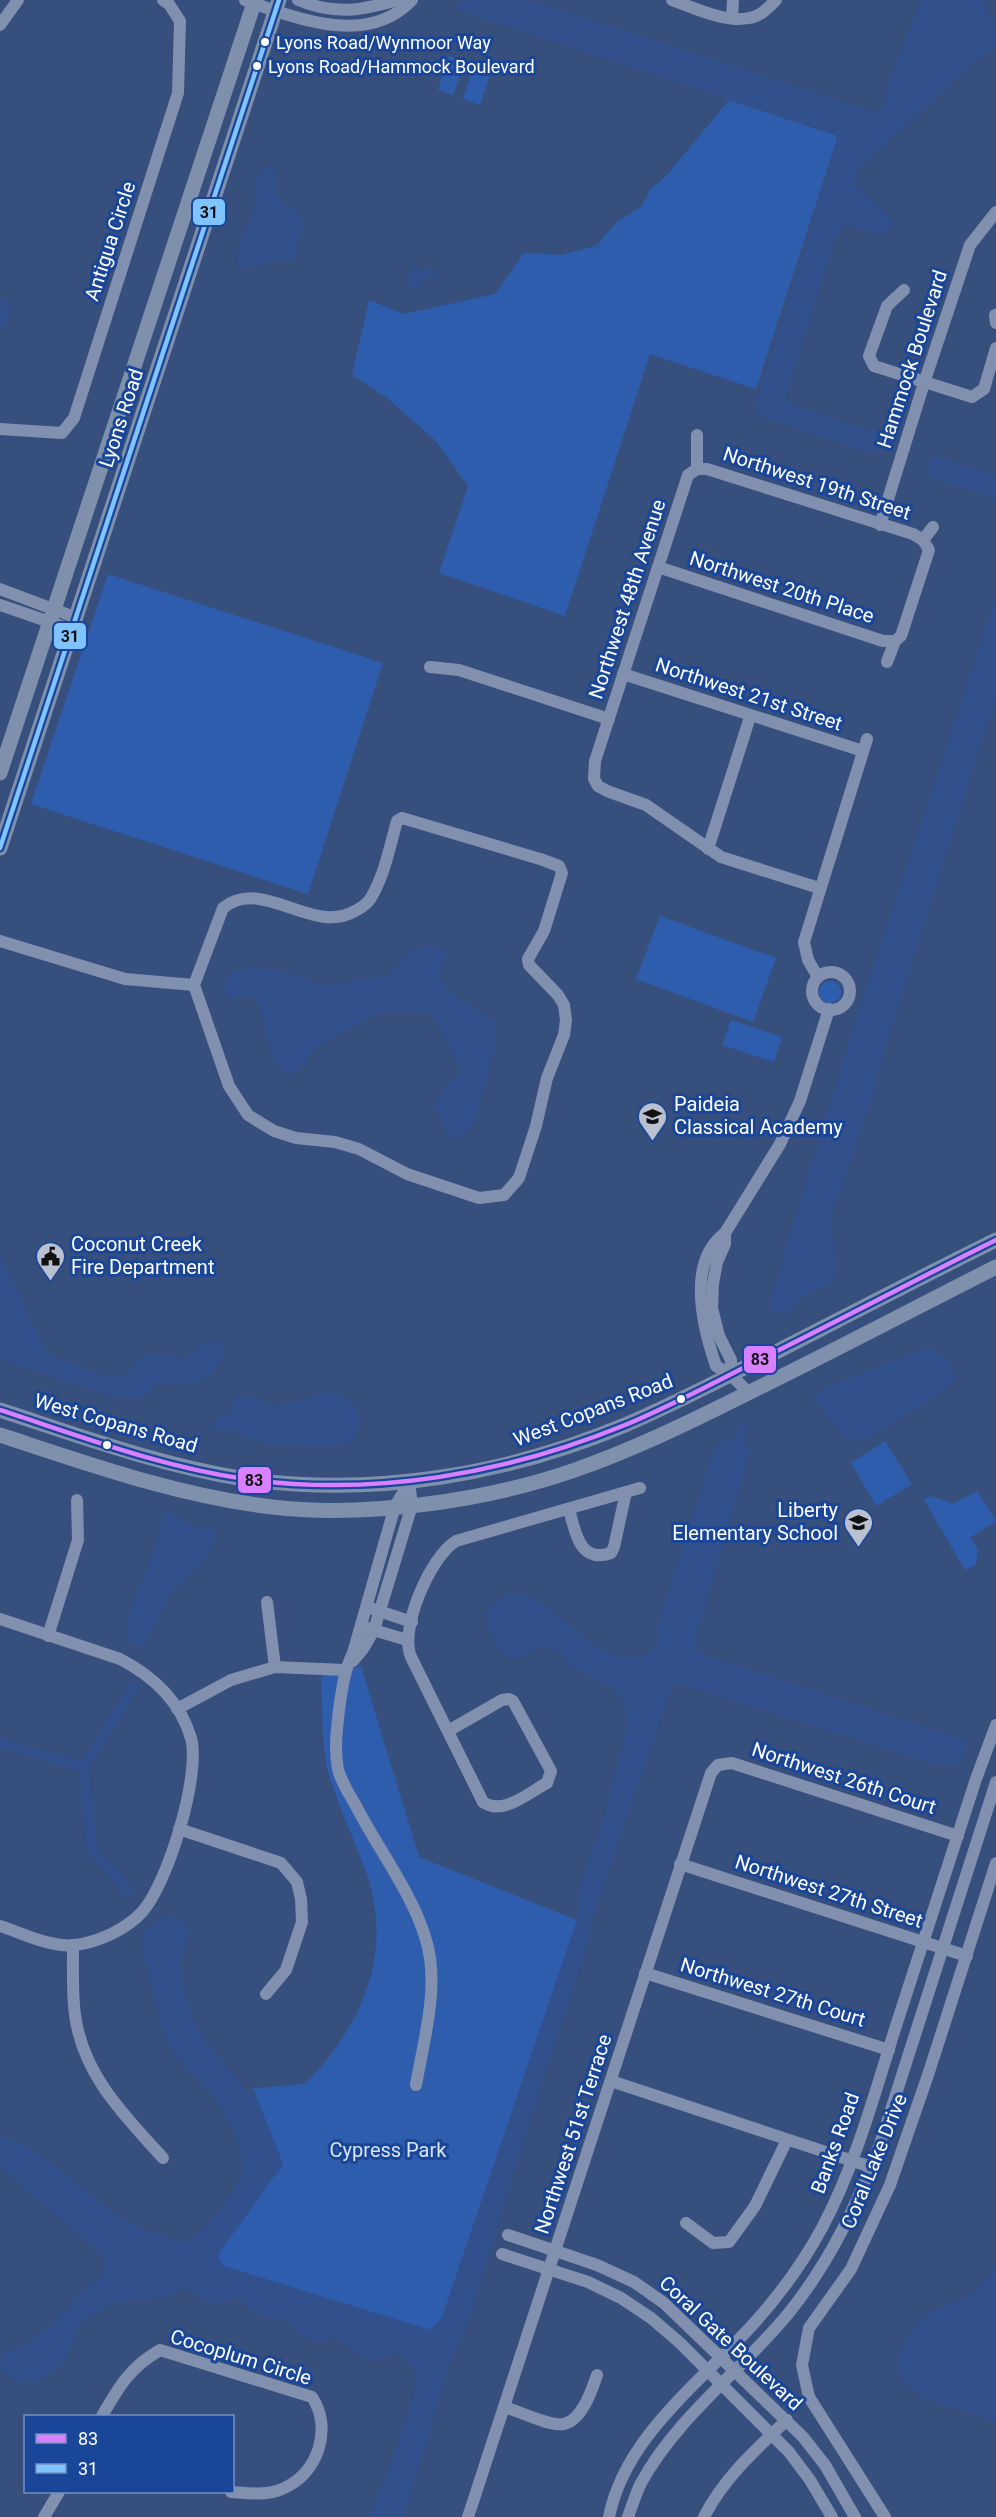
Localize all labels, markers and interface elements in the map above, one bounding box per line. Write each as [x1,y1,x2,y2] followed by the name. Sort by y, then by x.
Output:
[276,32,491,53] place label: Lyons Road/Wynmoor Way
[259,36,271,48] marker: Lyons Road/Wynmoor Way
[268,56,535,77] place label: Lyons Road/Hammock Boulevard
[251,60,263,72] marker: Lyons Road/Hammock Boulevard
[79,178,141,304] street label: Antigua Circle
[192,198,226,226] line badge: 31
[200,203,218,222] text: 31
[872,267,952,451] street label: Hammock Boulevard
[94,366,148,470] street label: Lyons Road
[720,441,914,525] street label: Northwest 19th Street
[583,496,671,702] street label: Northwest 48th Avenue
[687,546,877,628] street label: Northwest 20th Place
[53,622,87,650] line badge: 31
[61,627,79,646] text: 31
[653,652,845,736] street label: Northwest 21st Street
[674,1092,843,1139] place label: Paideia Classical Academy
[637,1100,669,1142] school or university icon: Paideia Classical Academy
[71,1232,214,1279] place label: Coconut Creek Fire Department
[34,1240,66,1282] public building icon: Coconut Creek Fire Department
[743,1345,777,1374] line badge: 83
[751,1350,769,1369] text: 83
[510,1369,676,1451] street label: West Copans Road
[32,1388,200,1458] street label: West Copans Road
[675,1393,687,1405] unlabelled marker
[101,1439,113,1451] unlabelled marker
[237,1466,272,1494] line badge: 83
[245,1471,263,1490] text: 83
[672,1498,839,1545] place label: Liberty Elementary School
[843,1506,875,1548] school or university icon: Liberty Elementary School
[749,1737,939,1819] street label: Northwest 26th Court
[732,1849,926,1933] street label: Northwest 27th Street
[678,1952,868,2032] street label: Northwest 27th Court
[529,2031,617,2237] street label: Northwest 51st Terrace
[806,2089,864,2197] street label: Banks Road
[836,2090,912,2232] street label: Coral Lake Drive
[330,2138,447,2162] park label: Cypress Park
[655,2271,807,2415] street label: Coral Gate Boulevard
[168,2324,314,2390] street label: Cocoplum Circle
[24,2415,234,2493] legend
[78,2428,98,2449] text: 83
[78,2458,98,2479] text: 31

